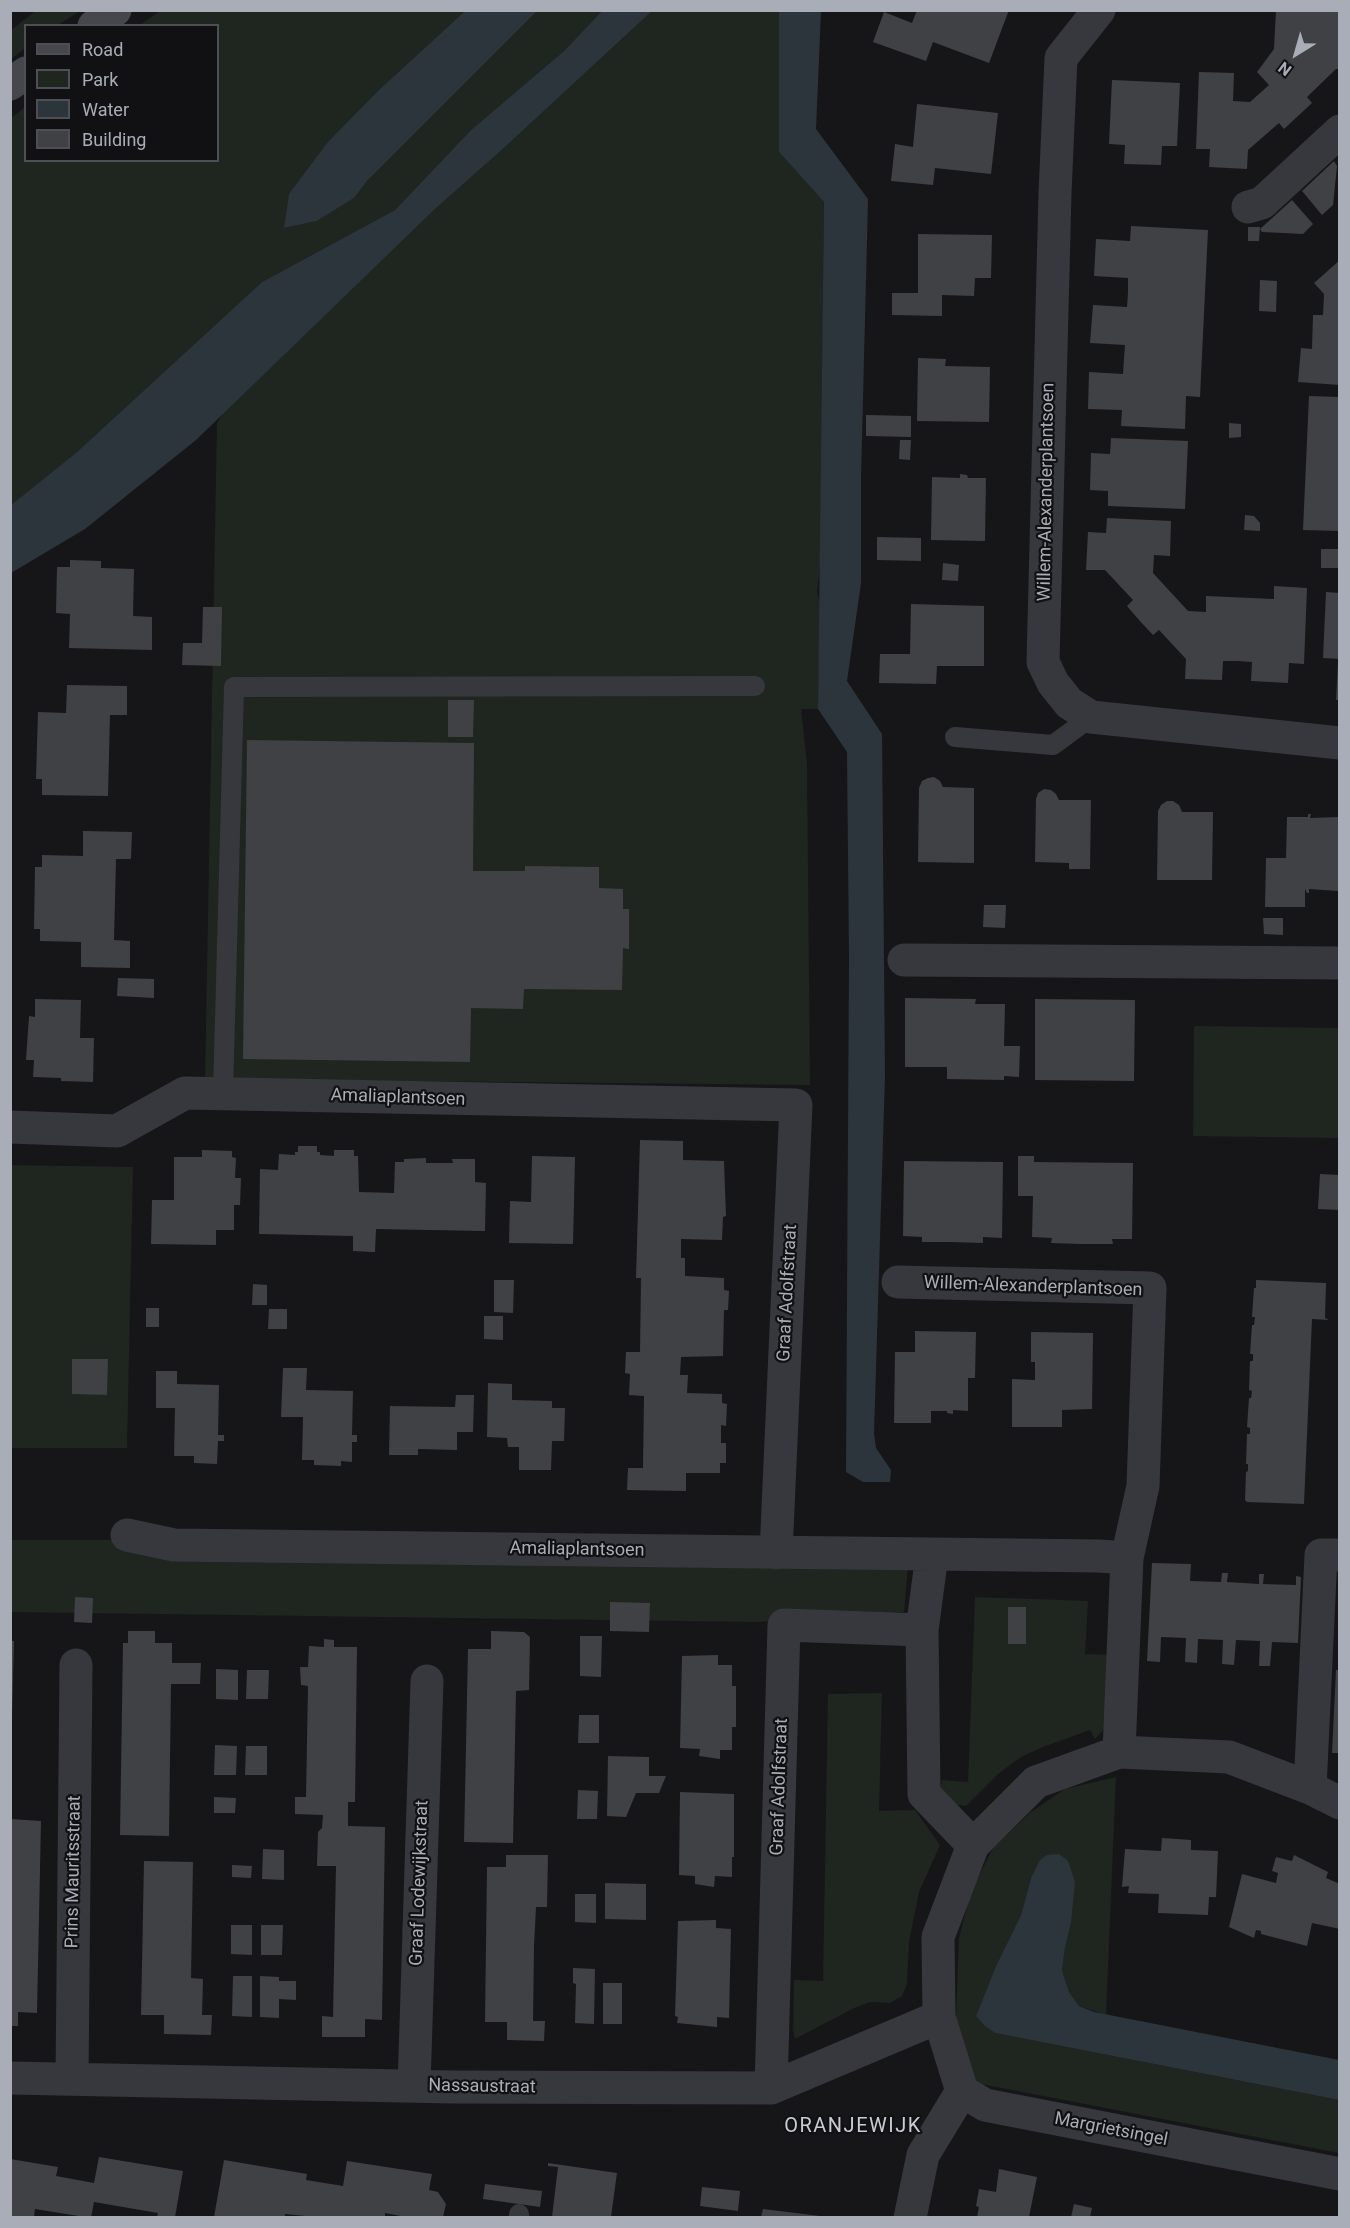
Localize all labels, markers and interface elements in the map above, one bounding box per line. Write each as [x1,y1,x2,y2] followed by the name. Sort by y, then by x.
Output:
[24,24,219,162] legend
[1266,24,1326,84] north arrow
[82,39,123,60] text: Road
[1275,58,1295,80] text: N
[82,69,118,90] text: Park
[82,99,129,120] text: Water
[82,129,146,150] text: Building
[1034,382,1060,602] street label: Willem-Alexanderplantsoen
[330,1085,466,1111] street label: Amaliaplantsoen
[774,1224,802,1362] street label: Graaf Adolfstraat
[923,1272,1143,1302] street label: Willem-Alexanderplantsoen
[509,1538,645,1562] street label: Amaliaplantsoen
[767,1718,793,1856] street label: Graaf Adolfstraat
[62,1795,86,1949] street label: Prins Mauritsstraat
[406,1800,434,1966] street label: Graaf Lodewijkstraat
[428,2075,536,2099] street label: Nassaustraat
[1052,2108,1170,2152] street label: Margrietsingel
[784,2115,922,2139] district label: ORANJEWIJK

